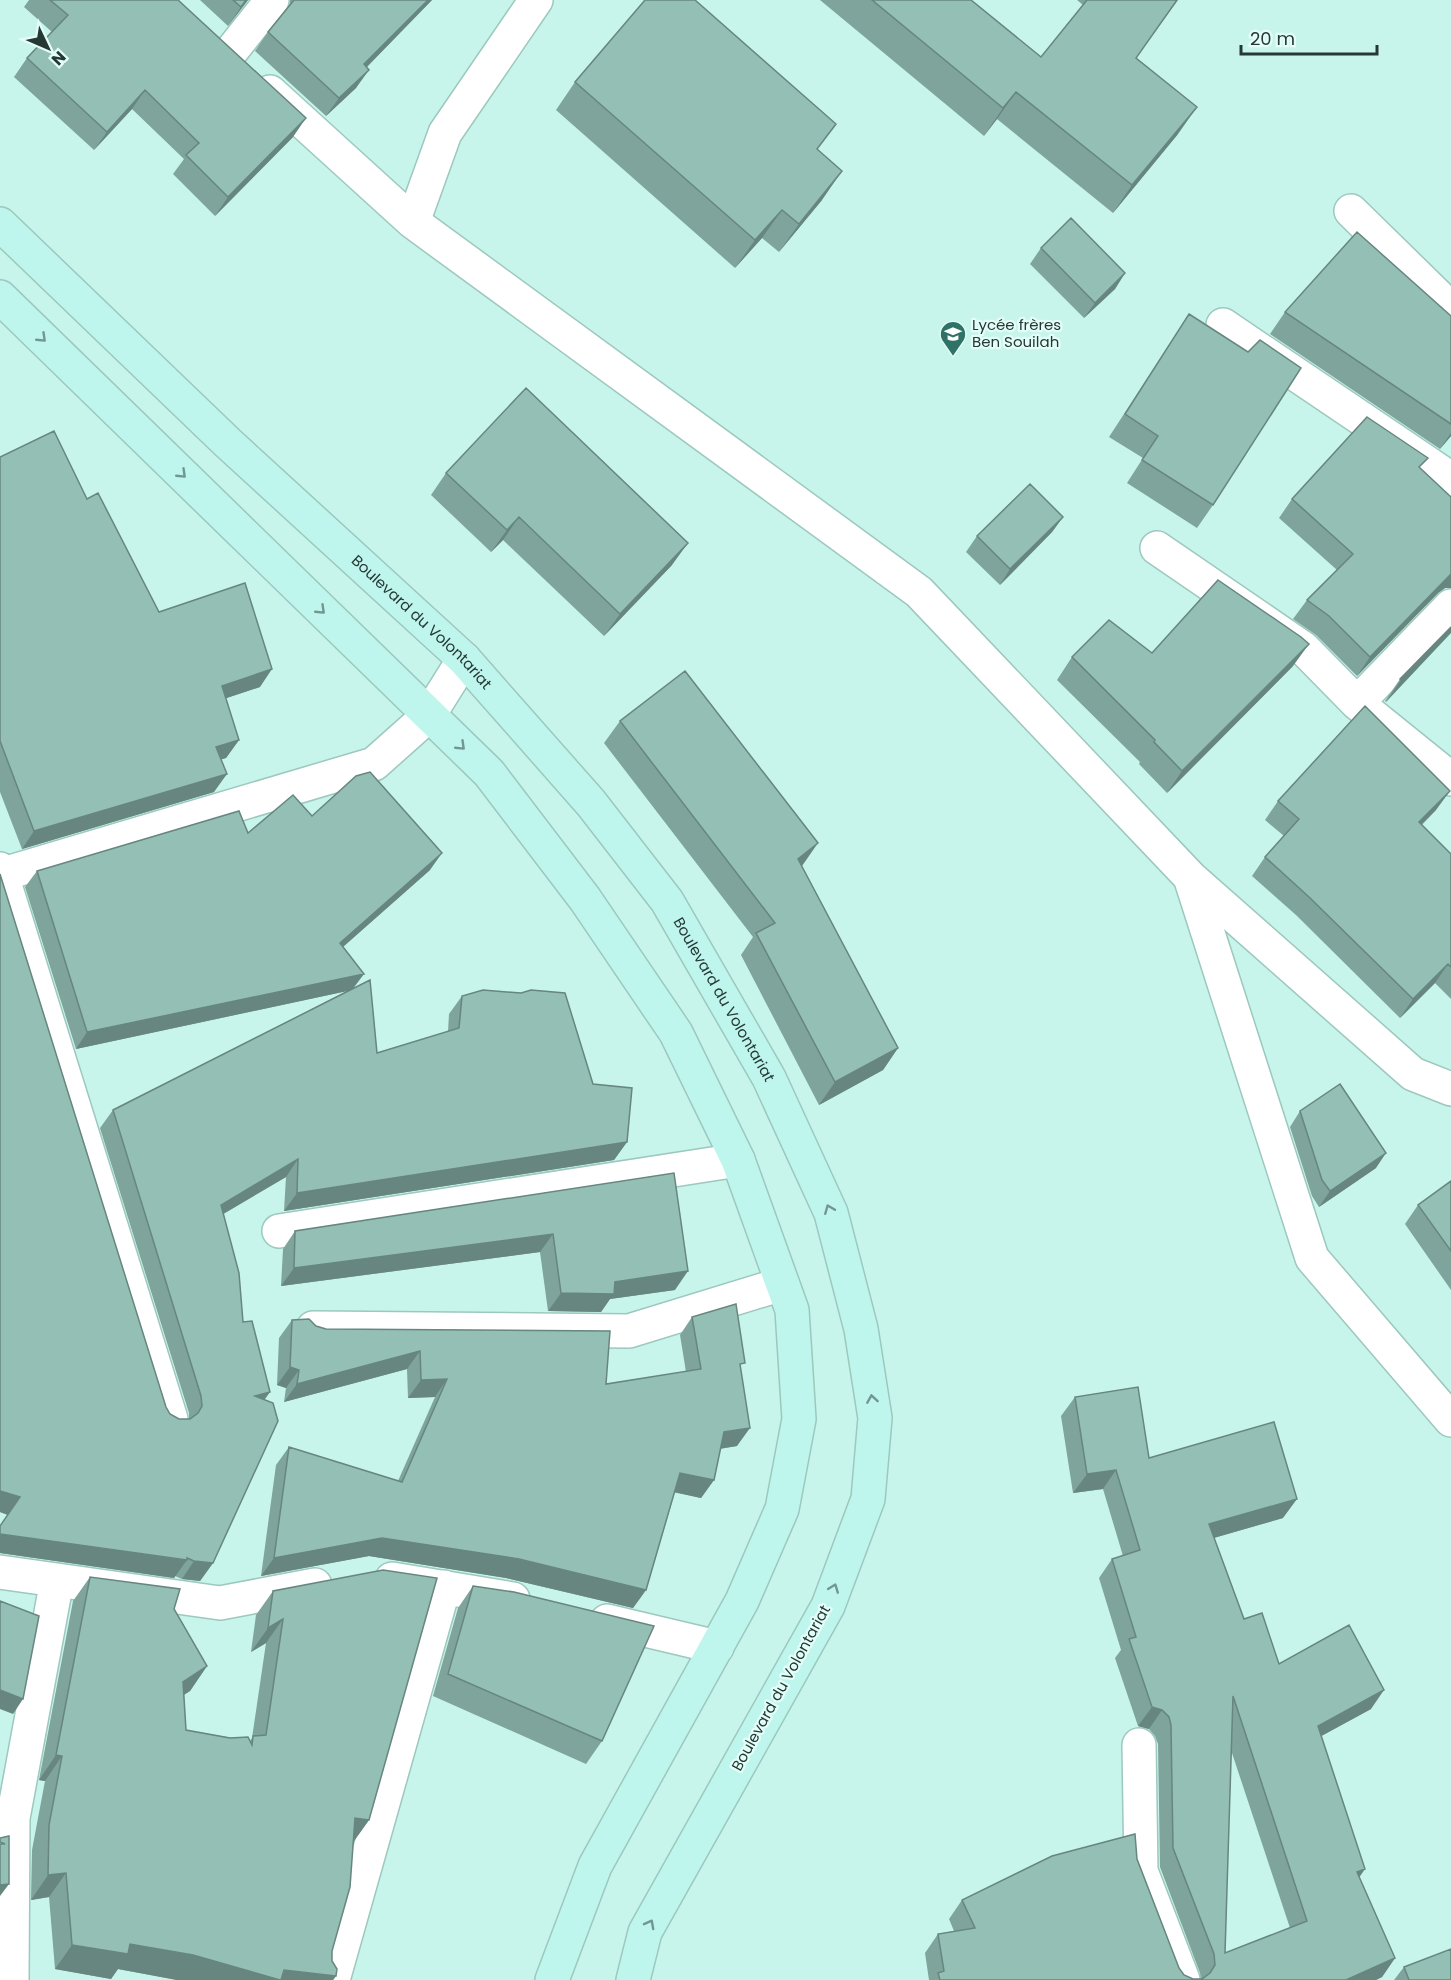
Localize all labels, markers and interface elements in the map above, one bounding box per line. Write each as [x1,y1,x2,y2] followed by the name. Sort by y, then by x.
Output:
[18,18,78,78] north arrow
[1241,18,1378,56] scale bar
[1250,26,1295,51] text: 20 m
[46,46,71,70] text: N
[972,314,1061,352] place label: Lycée frères Ben Souilah
[938,319,968,357] school or university icon: Lycée frères Ben Souilah
[34,331,45,342] one-way arrow
[174,467,185,478] one-way arrow
[347,550,497,694] street label: Boulevard du Volontariat
[314,603,325,614] one-way arrow
[455,739,465,750] one-way arrow
[669,913,780,1085] street label: Boulevard du Volontariat
[824,1205,836,1216] one-way arrow
[866,1395,878,1404] one-way arrow
[827,1583,840,1594] one-way arrow
[726,1601,835,1774] street label: Boulevard du Volontariat
[642,1919,654,1930] one-way arrow

